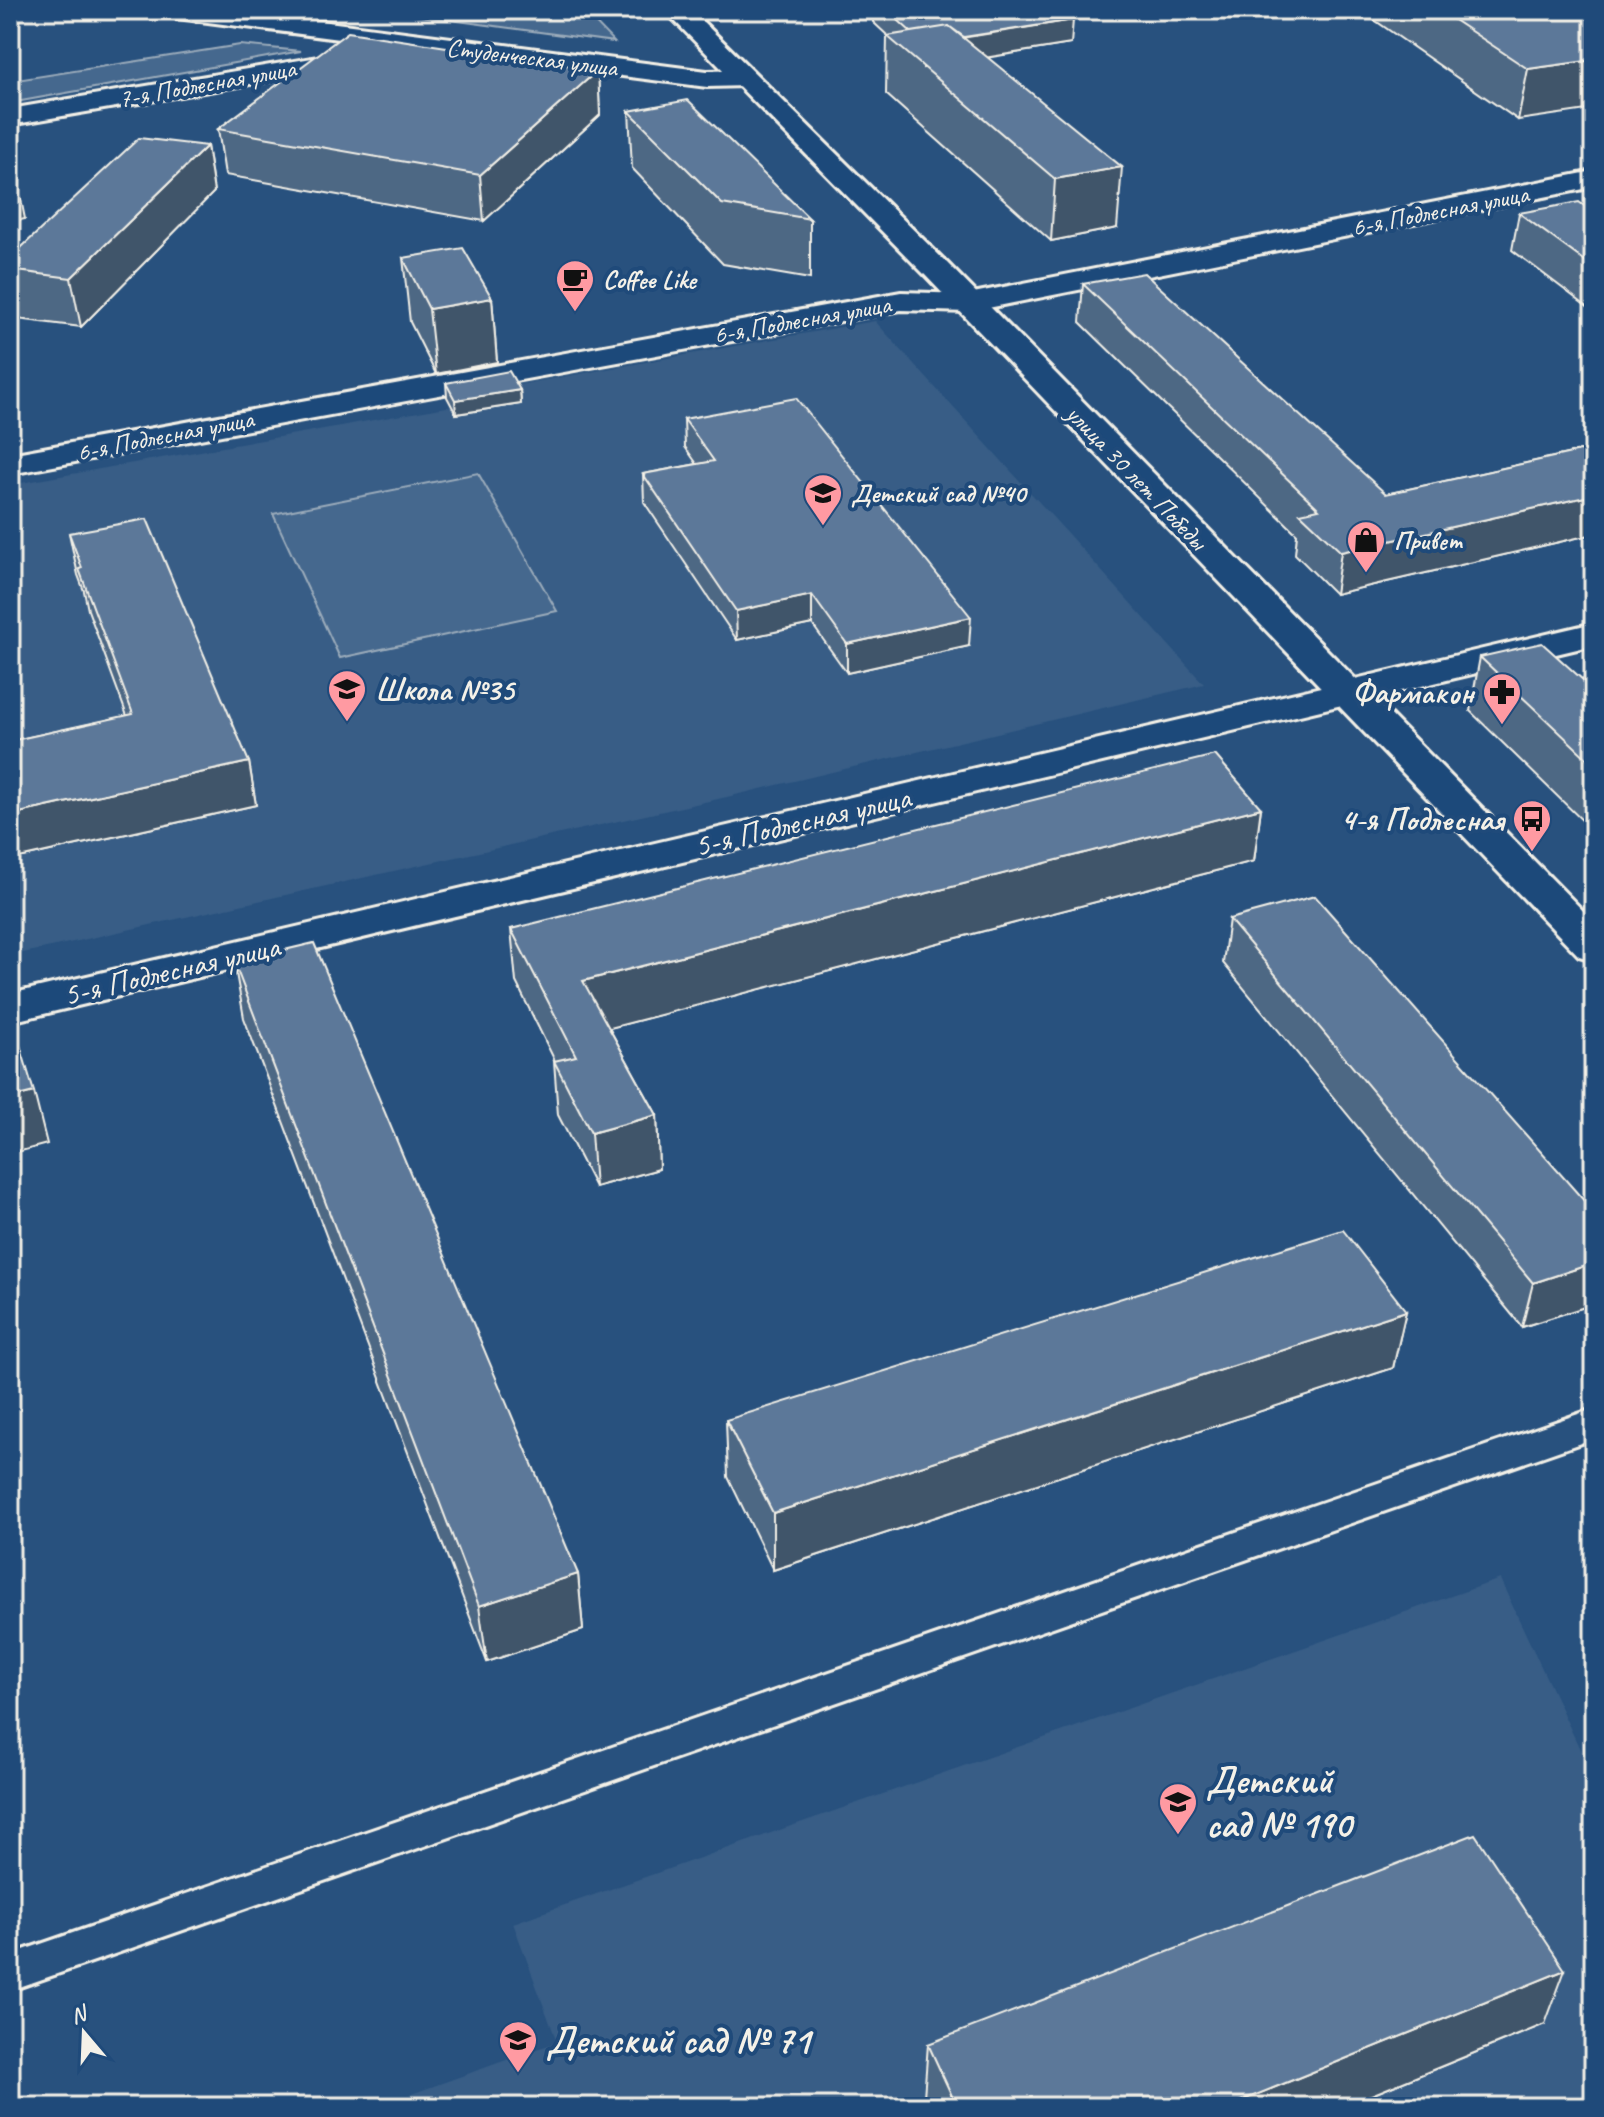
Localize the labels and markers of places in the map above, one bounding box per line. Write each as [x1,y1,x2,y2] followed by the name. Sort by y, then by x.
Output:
[554,258,596,313] cafe icon: Coffee Like
[603,263,698,296] place label: Coffee Like
[802,472,844,527] school or university icon: Детский сад №40
[851,477,1028,510] place label: Детский сад №40
[1345,519,1387,574] shop icon: Привет
[1394,524,1464,557] place label: Привет
[326,668,368,723] school or university icon: Школа №35
[375,669,517,710] place label: Школа №35
[1481,671,1523,726] pharmacy icon: Фармакон
[1352,672,1476,713] place label: Фармакон
[1511,798,1553,853] bus stop icon: 4-я Подлесная
[1341,799,1507,840] place label: 4-я Подлесная
[1206,1757,1355,1848] place label: Детский сад № 190
[1157,1781,1199,1836] school or university icon: Детский сад № 190
[546,2017,814,2064] place label: Детский сад № 71
[497,2019,539,2074] school or university icon: Детский сад № 71

